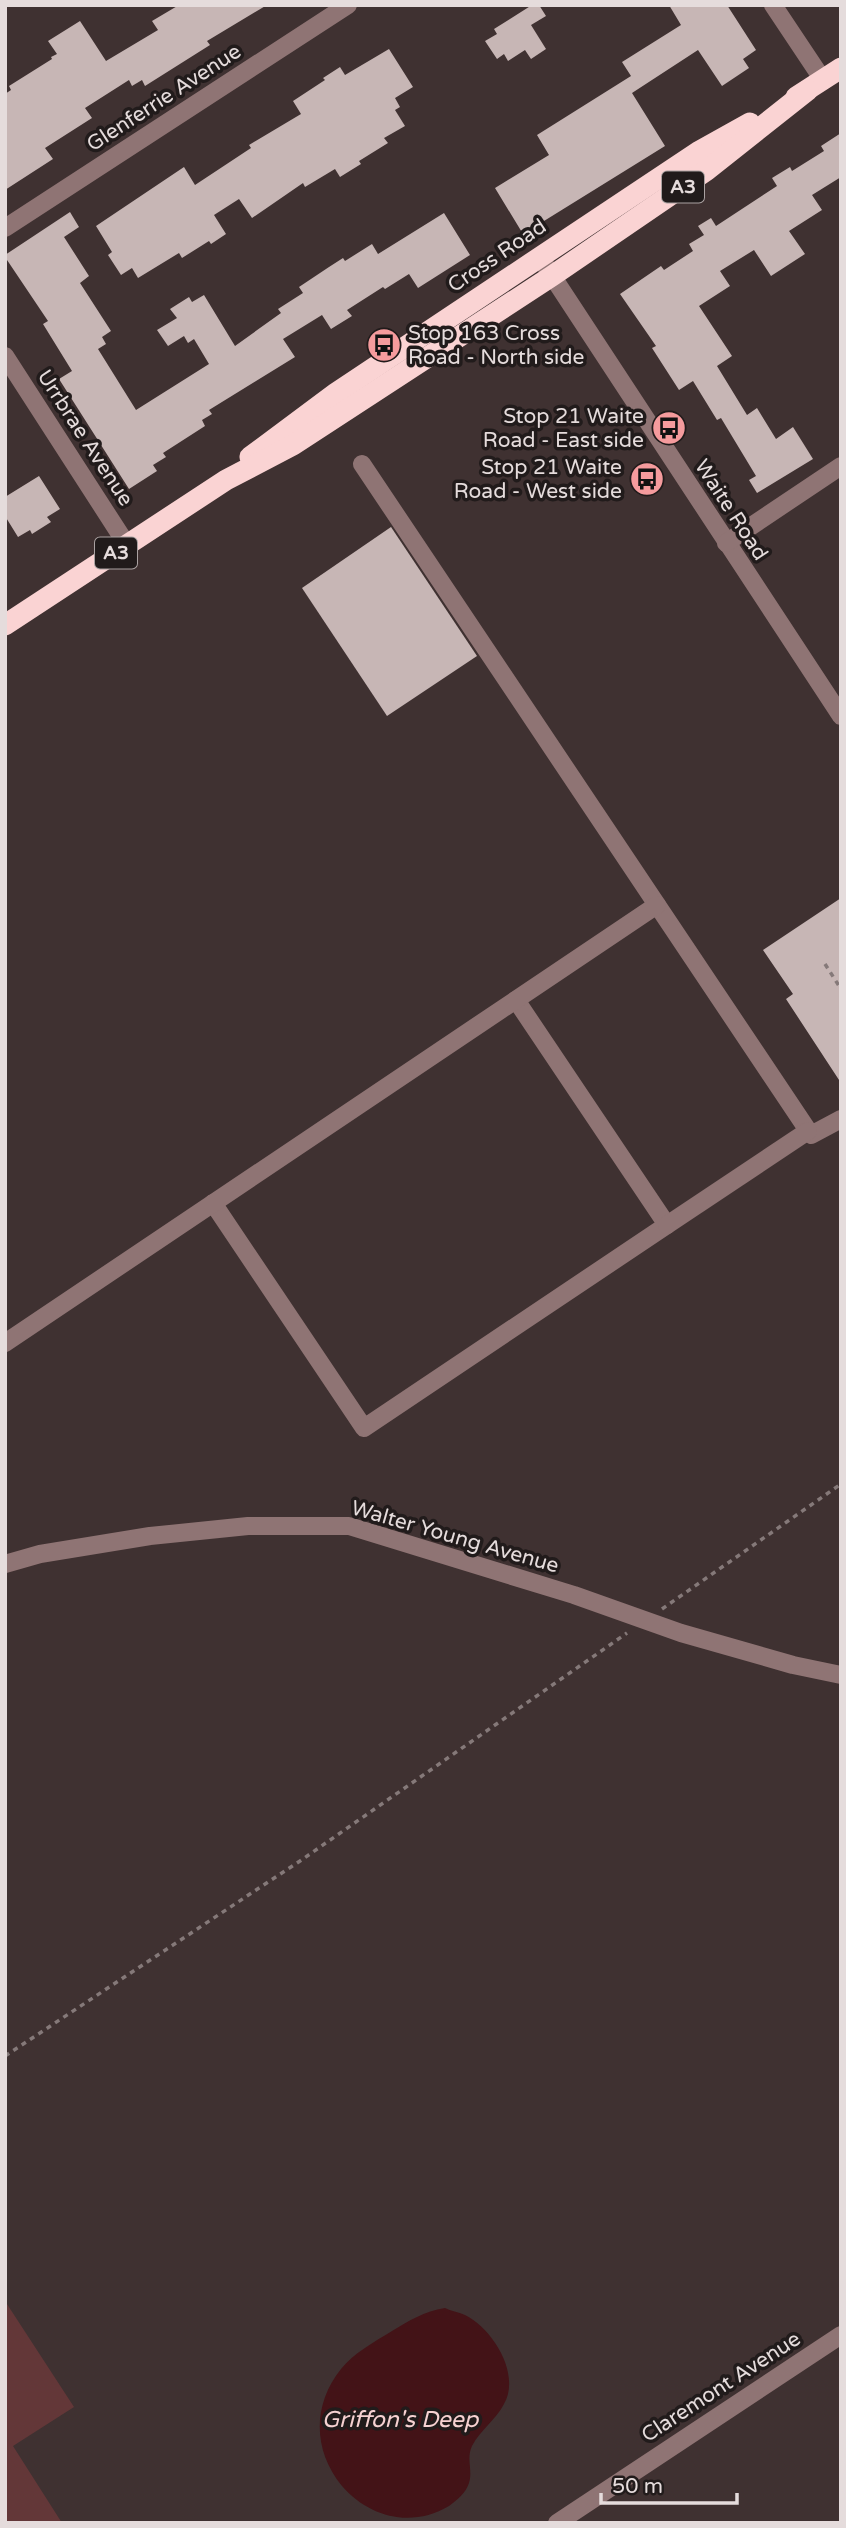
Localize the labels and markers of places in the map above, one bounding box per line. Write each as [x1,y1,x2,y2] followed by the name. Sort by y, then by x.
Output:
[408,321,584,370] place label: Stop 163 Cross Road - North side
[365,326,403,364] bus stop icon: Stop 163 Cross Road - North side
[483,404,644,453] place label: Stop 21 Waite Road - East side
[650,409,688,447] bus stop icon: Stop 21 Waite Road - East side
[454,455,622,504] place label: Stop 21 Waite Road - West side
[628,460,666,498] bus stop icon: Stop 21 Waite Road - West side

